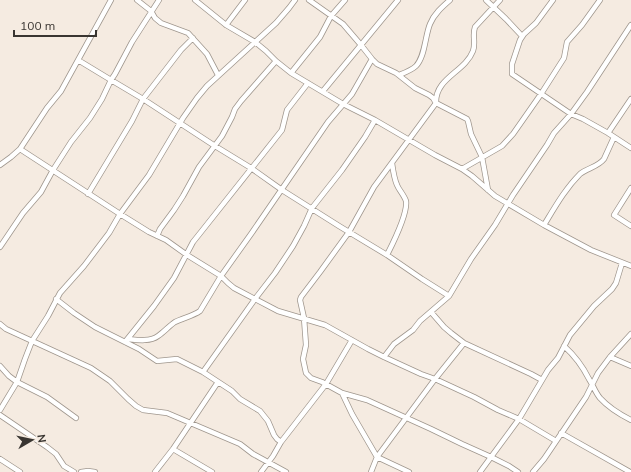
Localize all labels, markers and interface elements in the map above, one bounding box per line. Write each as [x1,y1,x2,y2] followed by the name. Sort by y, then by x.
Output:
[14,12,96,38] scale bar
[20,18,55,33] text: 100 m
[12,420,52,460] north arrow
[34,433,49,444] text: N

